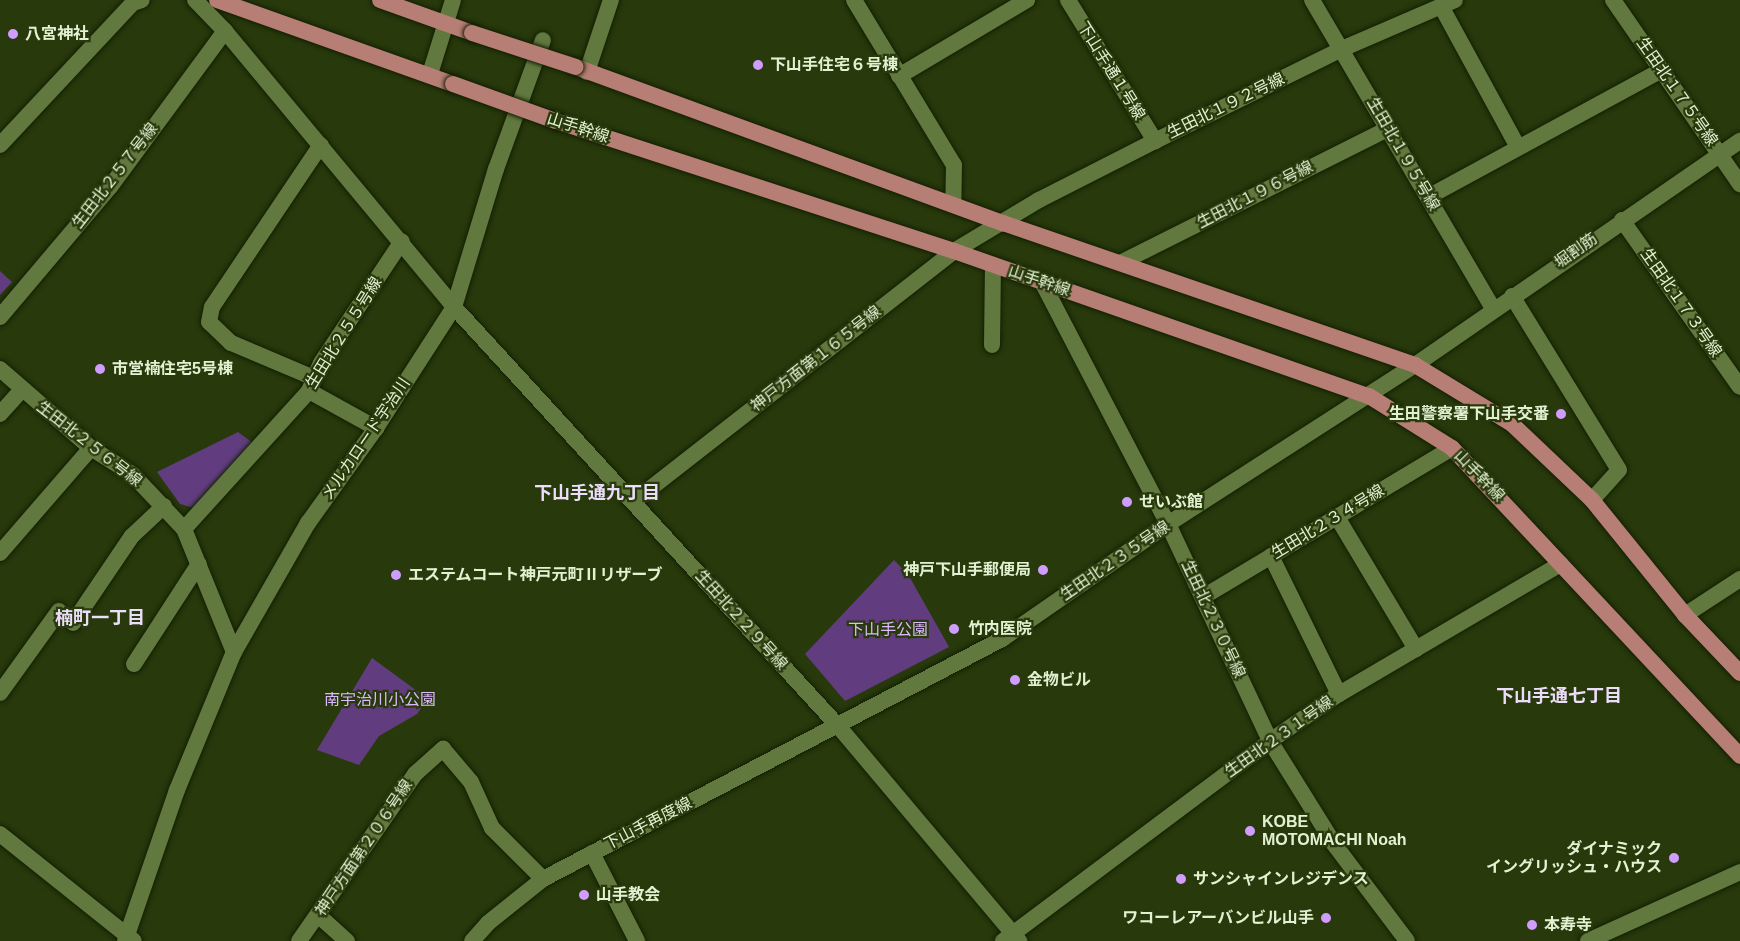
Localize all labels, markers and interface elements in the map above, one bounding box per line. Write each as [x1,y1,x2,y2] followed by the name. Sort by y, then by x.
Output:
[1073,18,1149,124] street label: 下山手通１号線
[25,24,89,44] place label: 八宮神社
[6,27,20,41] marker: 八宮神社
[1632,34,1722,150] street label: 生田北１７５号線
[770,55,898,75] place label: 下山手住宅６号棟
[751,58,765,72] marker: 下山手住宅６号棟
[1164,69,1288,143] street label: 生田北１９２号線
[1363,94,1443,214] street label: 生田北１９５号線
[545,109,611,147] street label: 山手幹線
[68,120,162,232] street label: 生田北２５７号線
[1194,157,1316,233] street label: 生田北１９６号線
[1551,229,1601,273] street label: 堀割筋
[1636,245,1726,361] street label: 生田北１７３号線
[1006,262,1072,300] street label: 山手幹線
[302,274,386,392] street label: 生田北２５５号線
[747,302,885,416] street label: 神戸方面第１６５号線
[112,359,233,379] place label: 市営楠住宅5号棟
[93,362,107,376] marker: 市営楠住宅5号棟
[318,374,414,504] street label: メルカロード宇治川
[33,397,145,491] street label: 生田北２５６号線
[1389,404,1549,424] place label: 生田警察署下山手交番
[1554,407,1568,421] marker: 生田警察署下山手交番
[1450,446,1508,506] street label: 山手幹線
[1268,481,1388,563] street label: 生田北２３４号線
[534,482,660,504] district label: 下山手通九丁目
[1139,492,1203,512] place label: せいぶ館
[1120,495,1134,509] marker: せいぶ館
[1057,517,1173,605] street label: 生田北２３５号線
[1177,557,1249,681] street label: 生田北２３０号線
[903,560,1031,580] place label: 神戸下山手郵便局
[1036,563,1050,577] marker: 神戸下山手郵便局
[408,565,664,585] place label: エステムコート神戸元町Ⅱリザーブ
[691,566,791,674] street label: 生田北２２９号線
[389,568,403,582] marker: エステムコート神戸元町Ⅱリザーブ
[55,607,145,629] district label: 楠町一丁目
[968,619,1032,639] place label: 竹内医院
[848,620,928,640] park label: 下山手公園
[945,620,963,638] marker: 竹内医院
[1027,670,1091,690] place label: 金物ビル
[1008,673,1022,687] marker: 金物ビル
[1496,685,1622,707] district label: 下山手通七丁目
[324,690,436,710] park label: 南宇治川小公園
[1221,692,1337,782] street label: 生田北２３１号線
[311,776,417,920] street label: 神戸方面第２０６号線
[601,794,695,854] street label: 下山手再度線
[1262,812,1407,850] place label: KOBE MOTOMACHI Noah
[1243,824,1257,838] marker: KOBE MOTOMACHI Noah
[1486,839,1662,877] place label: ダイナミック イングリッシュ・ハウス
[1667,851,1681,865] marker: ダイナミック イングリッシュ・ハウス
[1193,869,1369,889] place label: サンシャインレジデンス
[1174,872,1188,886] marker: サンシャインレジデンス
[596,885,660,905] place label: 山手教会
[577,888,591,902] marker: 山手教会
[1123,908,1314,928] place label: ワコーレアーバンビル山手
[1319,911,1333,925] marker: ワコーレアーバンビル山手
[1544,915,1592,935] place label: 本寿寺
[1525,918,1539,932] marker: 本寿寺

